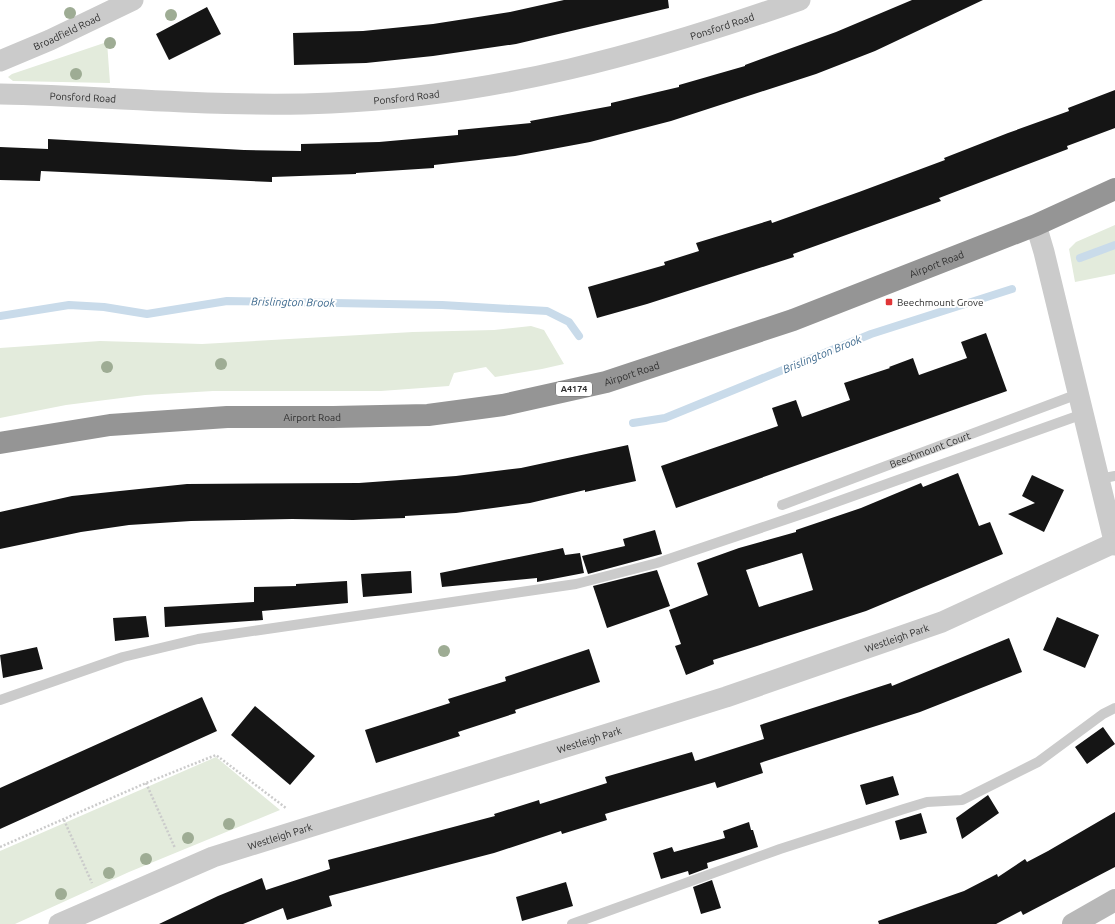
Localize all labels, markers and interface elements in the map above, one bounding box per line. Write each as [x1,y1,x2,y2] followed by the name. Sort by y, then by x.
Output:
[32,11,102,52] street label: Broadfield Road
[689,11,756,42] street label: Ponsford Road
[373,88,440,106] street label: Ponsford Road
[49,90,117,104] street label: Ponsford Road
[908,248,965,280] street label: Airport Road
[251,295,335,309] water label: Brislington Brook
[884,297,894,307] marker: Beechmount Grove
[897,297,984,308] place label: Beechmount Grove
[781,333,863,375] water label: Brislington Brook
[603,359,661,388] street label: Airport Road
[556,382,592,396] road number: A4174
[283,411,341,423] street label: Airport Road
[888,429,972,470] street label: Beechmount Court
[863,622,930,654] street label: Westleigh Park
[555,724,623,755] street label: Westleigh Park
[246,821,314,851] street label: Westleigh Park

